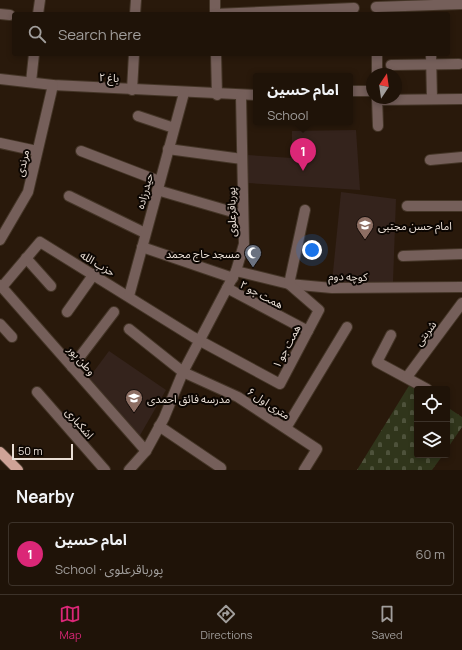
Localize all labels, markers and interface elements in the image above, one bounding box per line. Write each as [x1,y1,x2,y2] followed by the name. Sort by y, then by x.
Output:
[12,12,450,56] search box
[26,23,48,45] icon: search
[58,24,141,45] text: Search here
[366,68,402,104] north arrow
[98,69,120,86] street label: باغ ۲
[253,73,353,125] popup
[267,79,339,100] text: امام حسین
[267,106,308,124] text: School
[290,138,316,171] pin: 1
[12,148,32,178] street label: مرندی
[132,171,156,211] street label: حیدرزاده
[223,187,240,237] street label: پورباقرعلوی
[355,215,375,240] school or university icon: امام حسن مجتبی
[378,218,452,234] place label: امام حسن مجتبی
[302,240,322,260] your location
[243,243,263,268] mosque icon: مسجد حاج محمد
[166,246,240,262] place label: مسجد حاج محمد
[78,247,119,280] street label: حزب الله
[328,268,368,285] street label: کوچه دوم
[238,276,286,312] street label: همت جو ۲
[411,317,440,349] street label: شربتی
[268,322,304,370] street label: همت جو ۱
[63,341,99,379] street label: وطن پور
[245,384,294,423] street label: ۶ متری اول
[414,386,450,458] map controls
[414,386,450,422] button: locate
[124,388,144,413] school or university icon: مدرسه فائق احمدی
[147,391,231,406] place label: مدرسه فائق احمدی
[62,404,98,442] street label: اشکباری
[414,422,450,458] button: layers
[12,442,73,461] scale bar
[18,443,43,458] text: 50 m
[16,485,74,508] text: Nearby
[55,529,127,550] text: امام حسین
[27,545,33,563] text: 1
[415,545,445,563] text: 60 m
[55,560,163,578] text: School · پورباقرعلوی
[59,603,81,642] tab: Map
[200,603,253,642] tab: Directions
[372,603,403,642] tab: Saved

